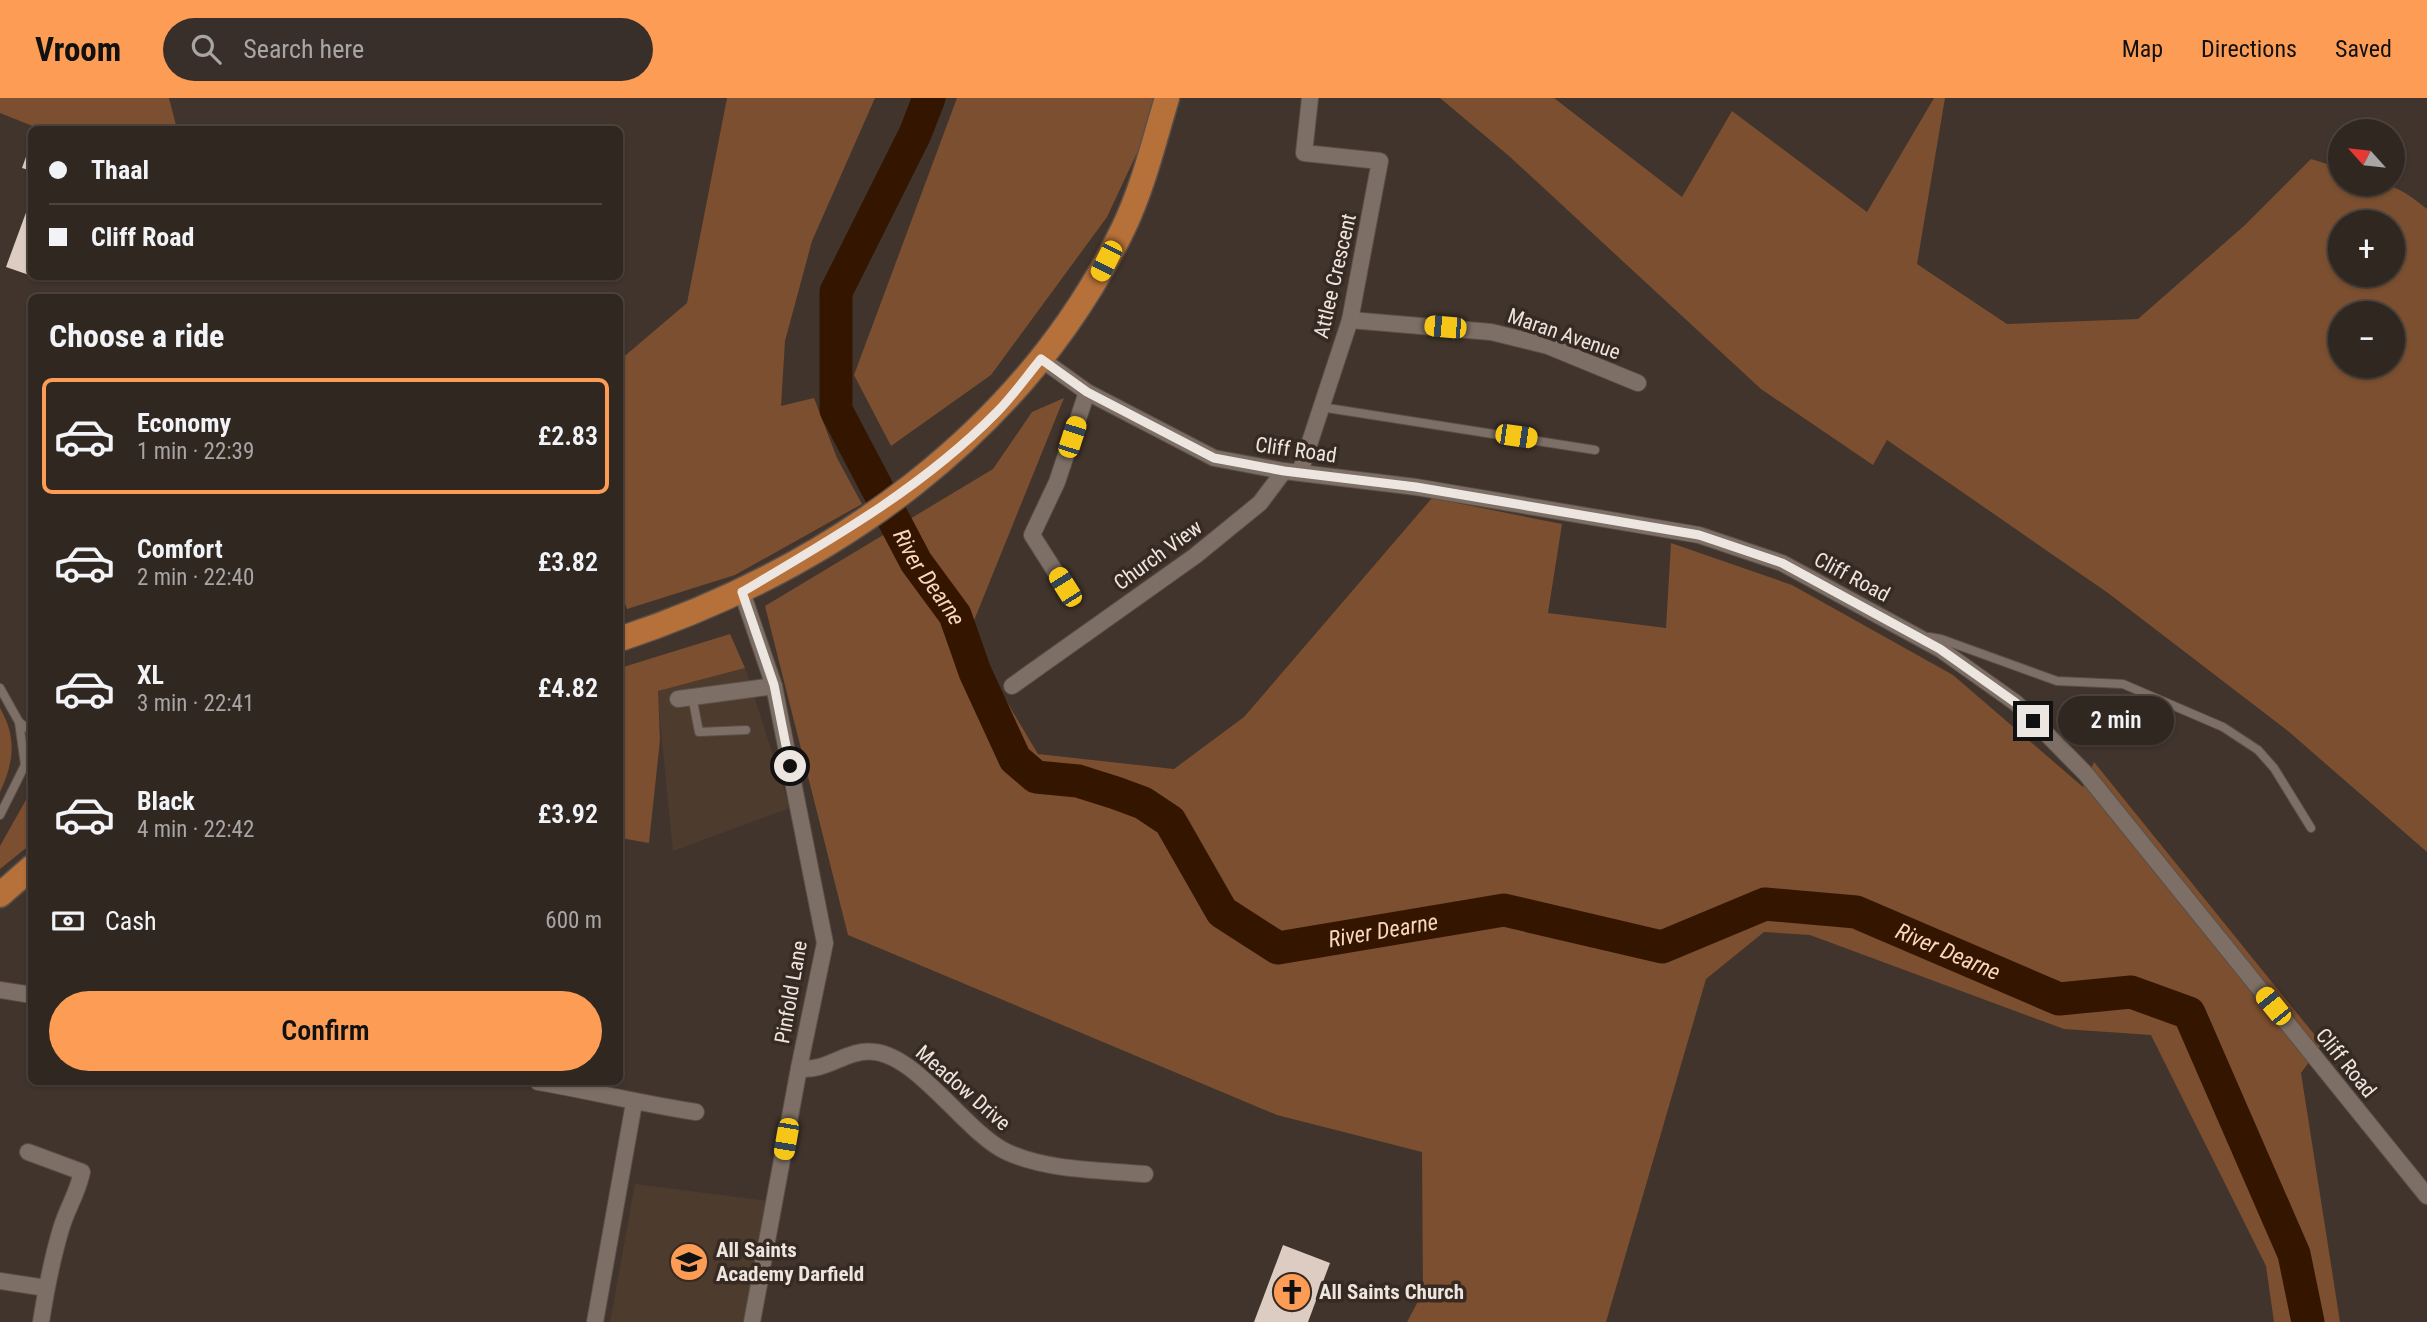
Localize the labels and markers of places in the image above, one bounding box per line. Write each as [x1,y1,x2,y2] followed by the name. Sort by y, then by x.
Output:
[716,1238,864,1286] place label: All Saints Academy Darfield
[668,1241,710,1283] school or university icon: All Saints Academy Darfield
[1271,1271,1313,1313] church icon: All Saints Church
[1319,1280,1464,1304] place label: All Saints Church

